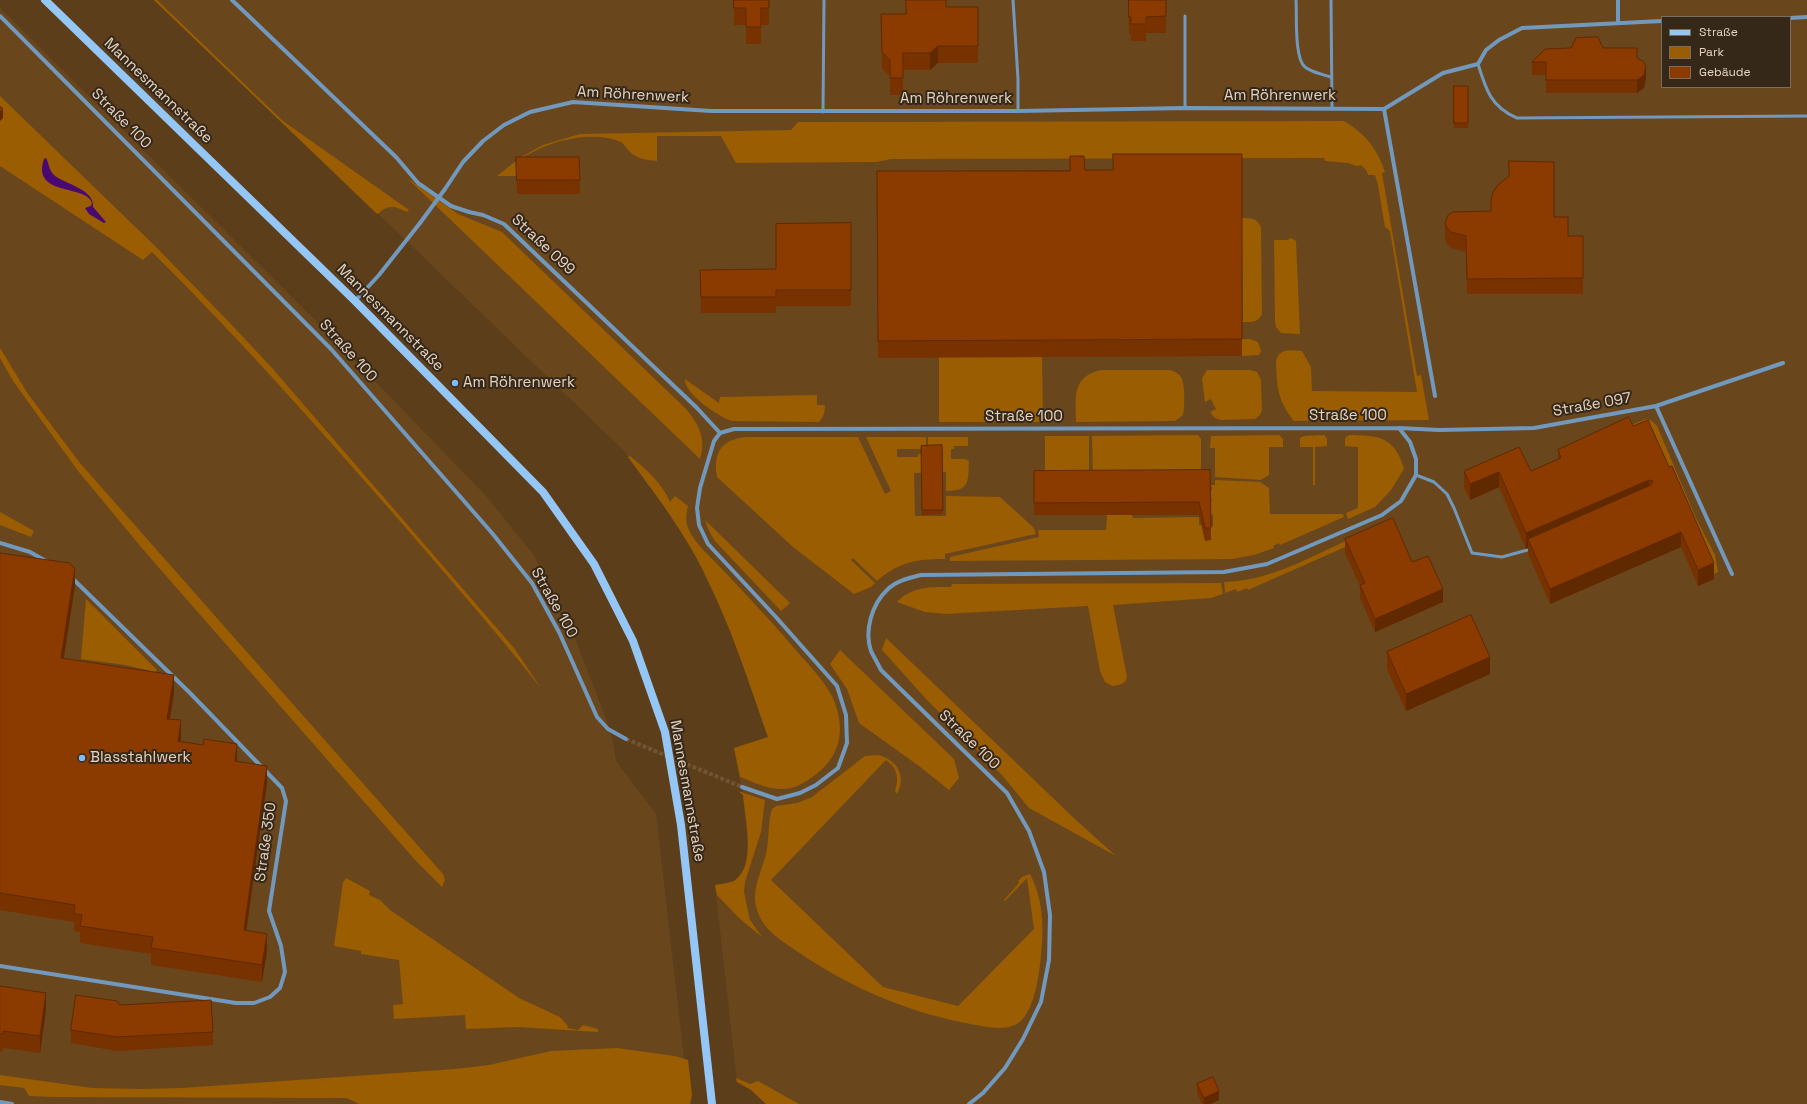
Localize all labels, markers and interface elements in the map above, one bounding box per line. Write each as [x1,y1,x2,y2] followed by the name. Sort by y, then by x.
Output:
[1661,16,1791,88] legend
[1699,24,1738,40] text: Straße
[100,35,216,147] street label: Mannesmannstraße
[1699,44,1724,60] text: Park
[1699,64,1751,80] text: Gebäude
[577,83,689,107] street label: Am Röhrenwerk
[87,85,155,153] street label: Straße 100
[1224,87,1336,105] street label: Am Röhrenwerk
[900,90,1012,108] street label: Am Röhrenwerk
[508,211,578,279] street label: Straße 099
[333,261,447,375] street label: Mannesmannstraße
[315,316,381,386] street label: Straße 100
[463,374,575,392] place label: Am Röhrenwerk
[450,378,460,388] marker: Am Röhrenwerk
[1551,389,1633,421] street label: Straße 097
[1309,407,1387,425] street label: Straße 100
[985,408,1063,426] street label: Straße 100
[527,565,581,641] street label: Straße 100
[935,707,1003,773] street label: Straße 100
[666,719,708,863] street label: Mannesmannstraße
[90,749,191,767] place label: Blasstahlwerk
[77,753,87,763] marker: Blasstahlwerk
[252,801,280,883] street label: Straße 350

